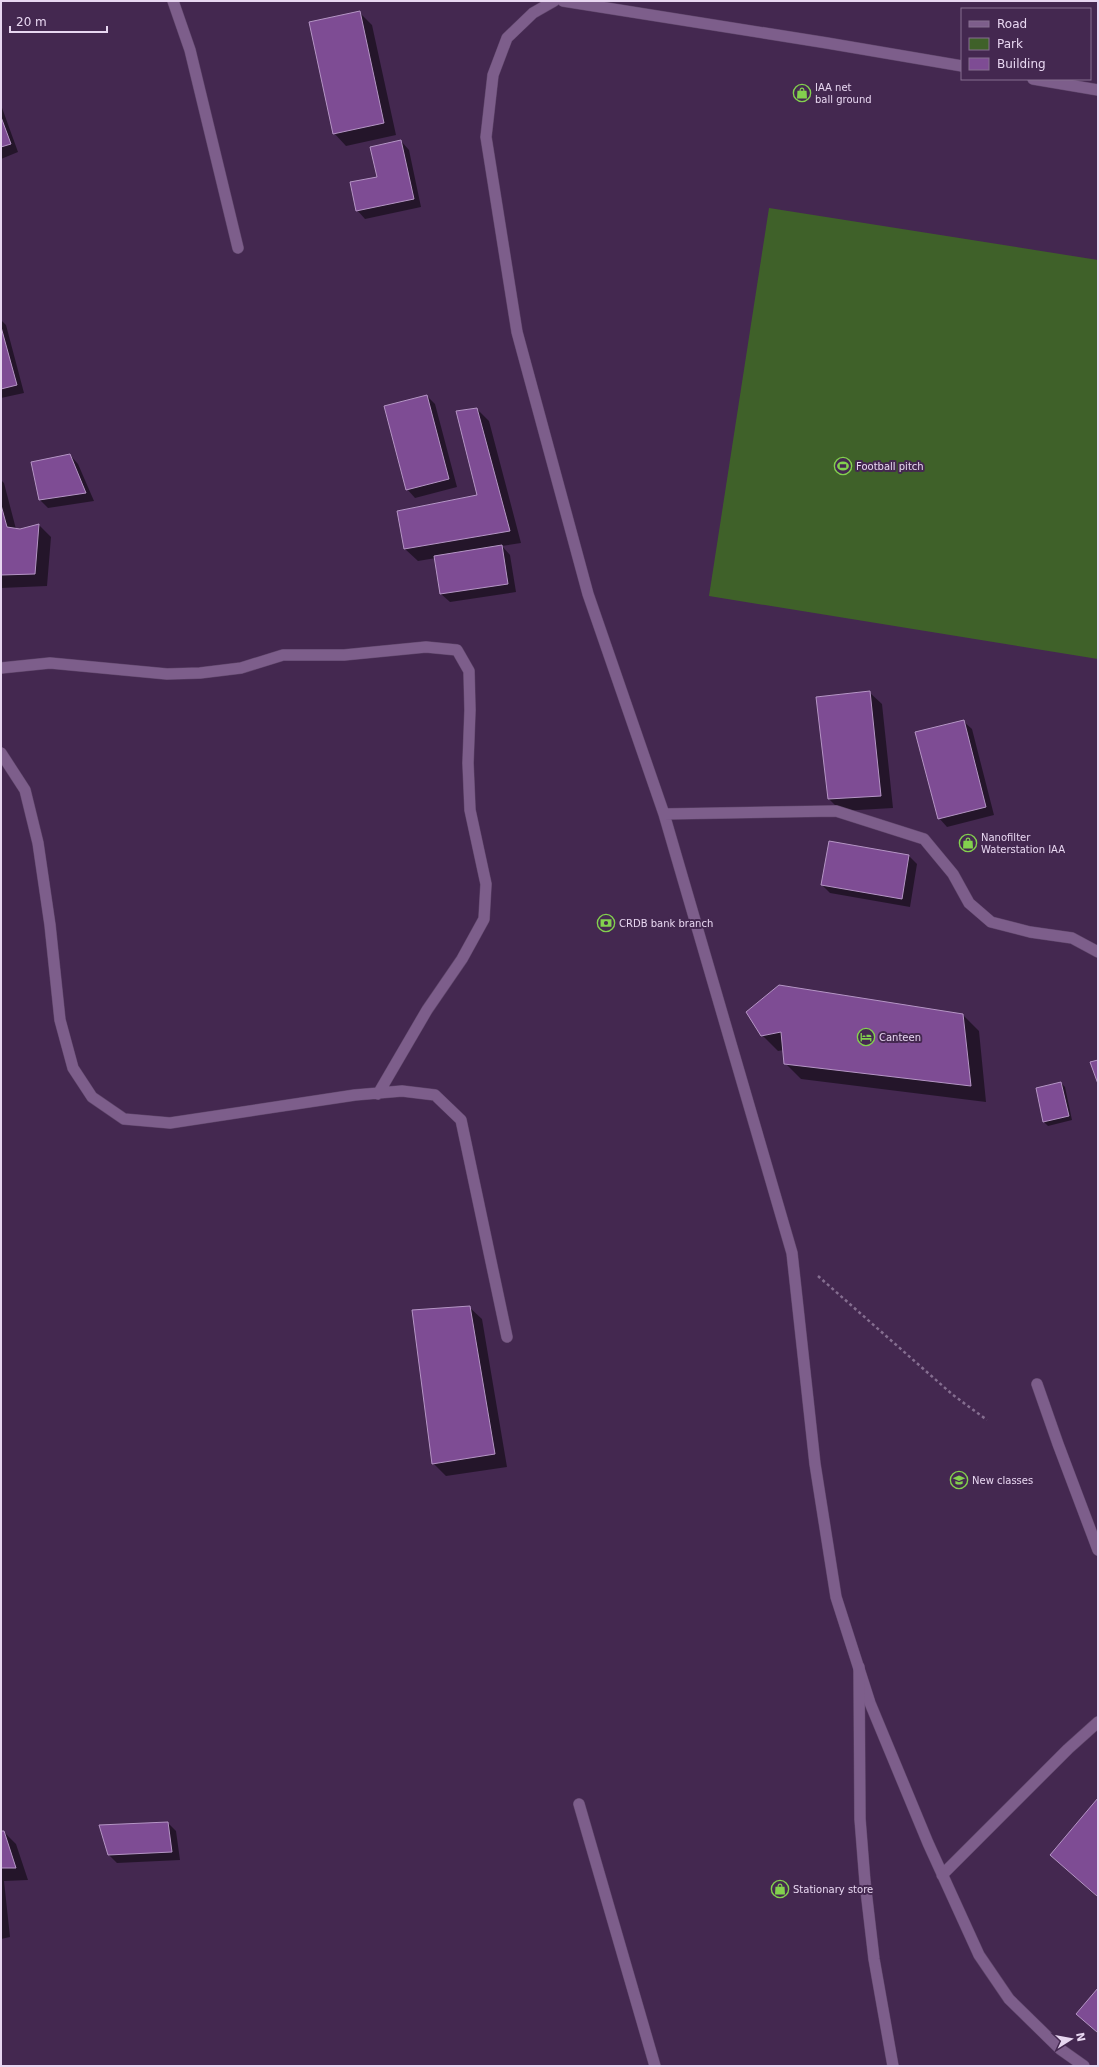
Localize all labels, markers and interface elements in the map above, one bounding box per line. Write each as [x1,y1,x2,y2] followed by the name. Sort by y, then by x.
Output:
[10,8,107,34] scale bar
[961,8,1091,80] legend
[16,15,47,29] text: 20 m
[997,17,1027,31] text: Road
[997,37,1023,51] text: Park
[997,57,1046,71] text: Building
[815,82,872,105] place label: IAA net ball ground
[792,83,812,103] shop icon: IAA net ball ground
[833,456,853,476] sports icon: Football pitch
[856,461,924,472] place label: Football pitch
[981,832,1065,855] place label: Nanofilter Waterstation IAA
[958,833,978,853] shop icon: Nanofilter Waterstation IAA
[596,913,616,933] bank icon: CRDB bank branch
[619,918,713,929] place label: CRDB bank branch
[856,1027,876,1047] hotel icon: Canteen
[879,1032,921,1043] place label: Canteen
[949,1470,969,1490] school or university icon: New classes
[972,1475,1033,1486] place label: New classes
[770,1879,790,1899] shop icon: Stationary store
[793,1884,873,1895] place label: Stationary store
[1051,2019,1091,2059] north arrow
[1073,2031,1088,2043] text: N

